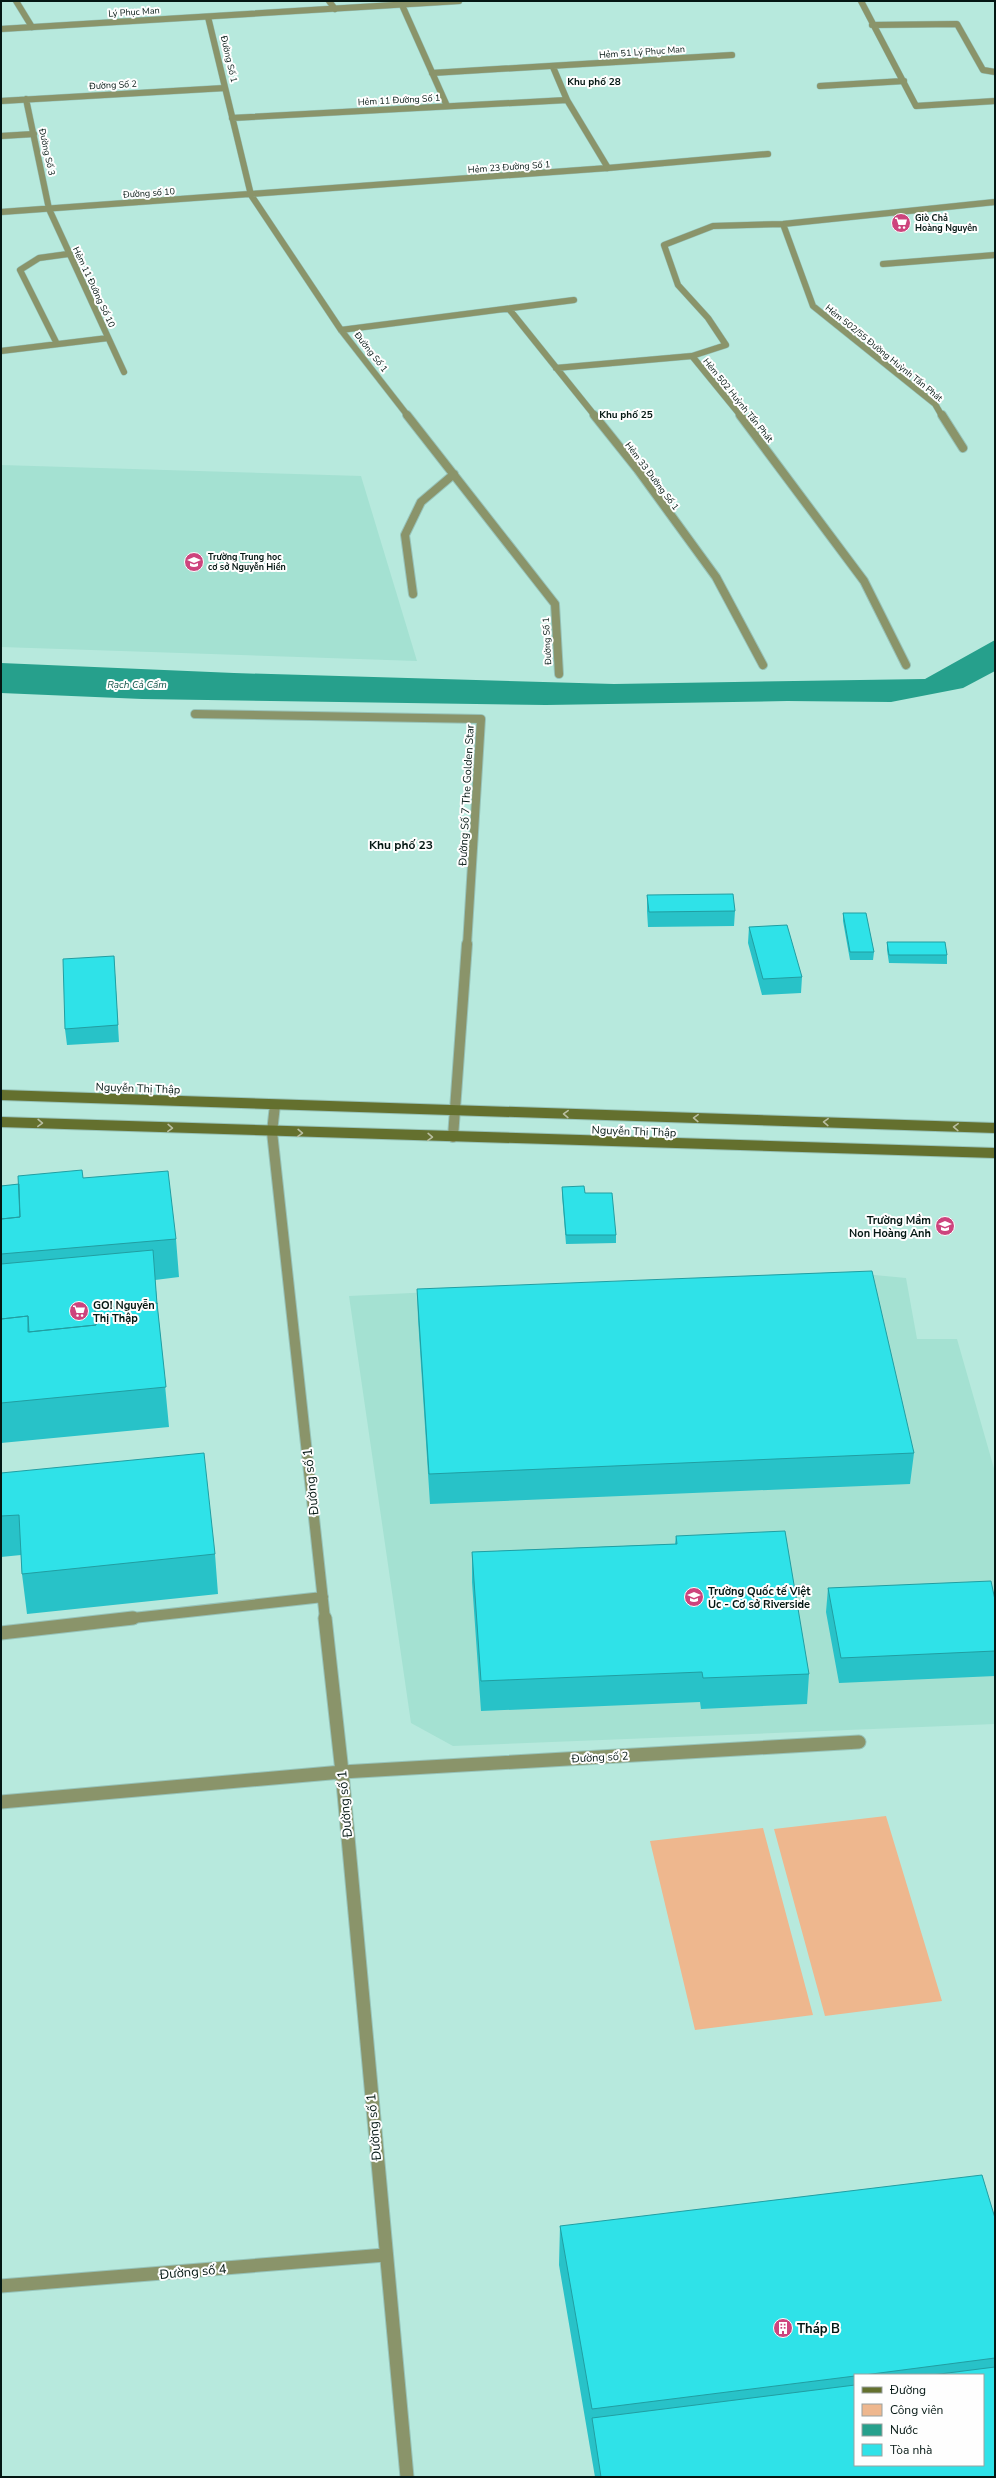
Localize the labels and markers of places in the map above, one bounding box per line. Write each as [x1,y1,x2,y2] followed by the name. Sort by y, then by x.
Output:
[890,212,912,234] supermarket icon: Giò Chả Hoàng Nguyên
[915,212,977,234] place label: Giò Chả Hoàng Nguyên
[183,551,205,573] school or university icon: Trường Trung học cơ sở Nguyễn Hiền
[208,551,286,573] place label: Trường Trung học cơ sở Nguyễn Hiền
[849,1213,931,1241] place label: Trường Mầm Non Hoàng Anh
[934,1215,956,1237] school or university icon: Trường Mầm Non Hoàng Anh
[93,1298,155,1326] place label: GO! Nguyễn Thị Thập
[68,1300,90,1322] supermarket icon: GO! Nguyễn Thị Thập
[708,1584,811,1612] place label: Trường Quốc tế Việt Úc - Cơ sở Riverside
[683,1586,705,1608] school or university icon: Trường Quốc tế Việt Úc - Cơ sở Riverside
[772,2317,794,2339] building icon: Tháp B
[797,2320,840,2338] place label: Tháp B

